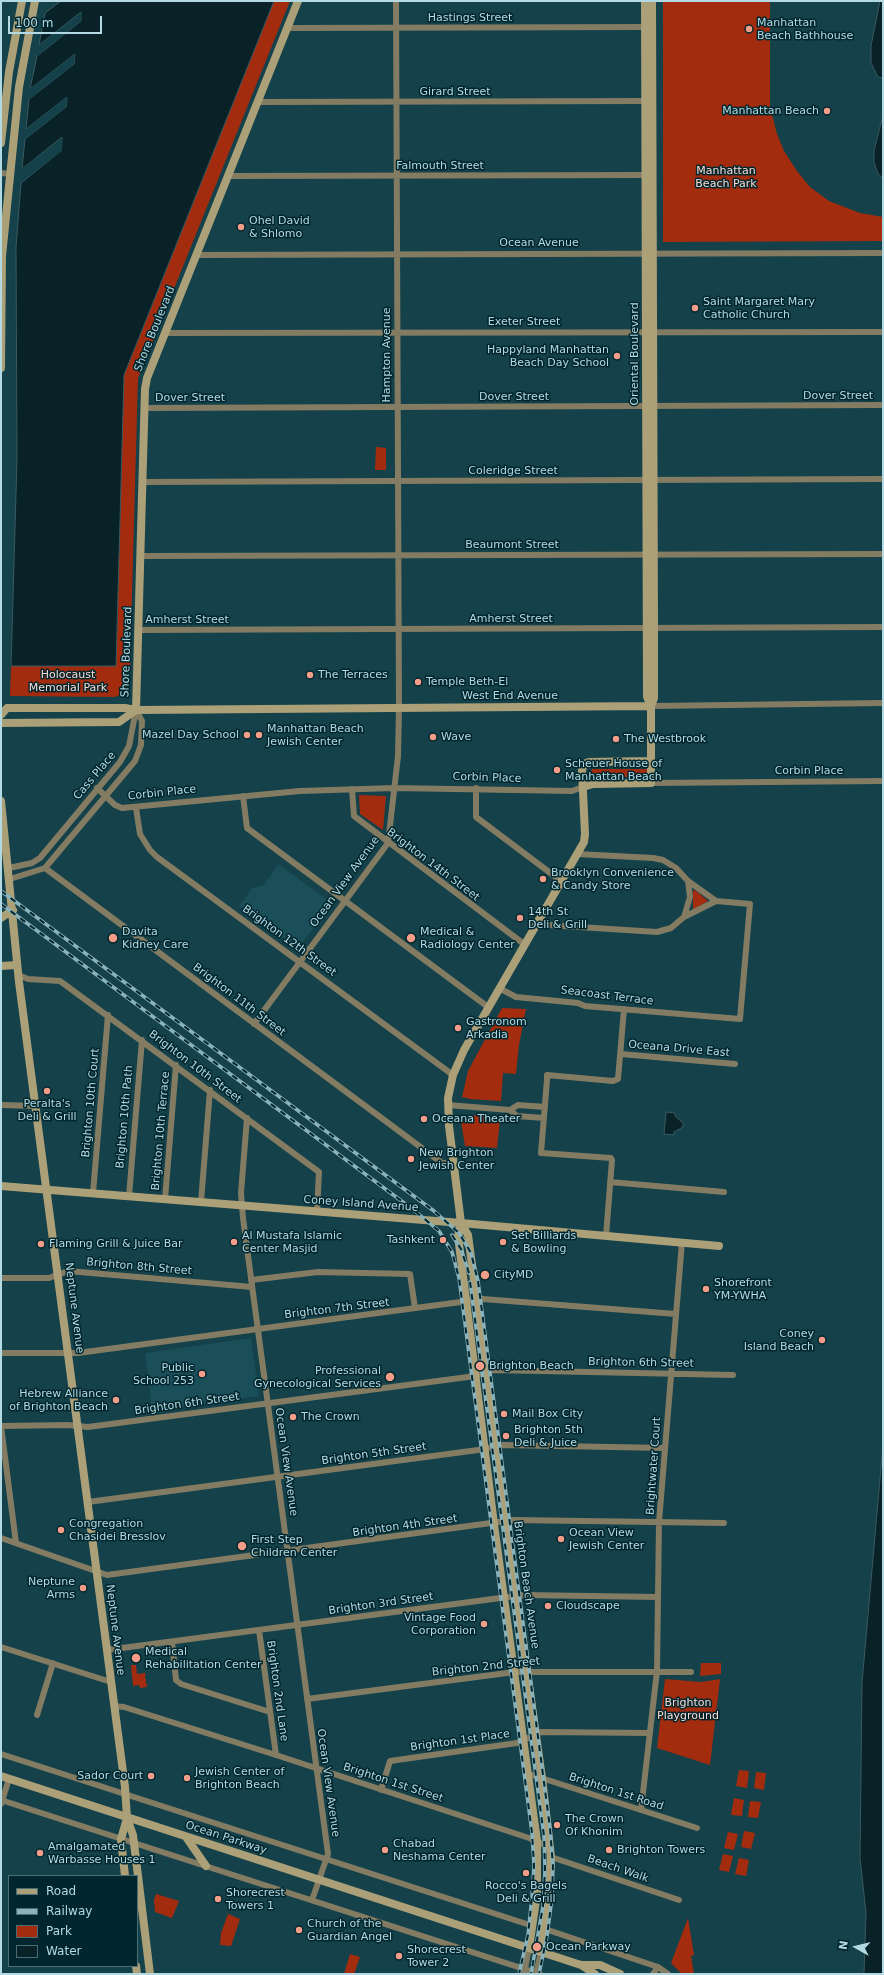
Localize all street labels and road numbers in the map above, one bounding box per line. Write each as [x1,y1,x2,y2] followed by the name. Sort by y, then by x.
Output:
[428,11,512,25] street label: Hastings Street
[419,85,491,99] street label: Girard Street
[396,159,484,173] street label: Falmouth Street
[499,236,579,250] street label: Ocean Avenue
[132,284,178,374] street label: Shore Boulevard
[628,302,642,406] street label: Oriental Boulevard
[380,307,394,403] street label: Hampton Avenue
[488,315,560,329] street label: Exeter Street
[803,389,873,403] street label: Dover Street
[479,390,549,404] street label: Dover Street
[155,391,225,405] street label: Dover Street
[468,464,558,478] street label: Coleridge Street
[465,538,559,552] street label: Beaumont Street
[119,606,135,698] street label: Shore Boulevard
[469,612,553,626] street label: Amherst Street
[145,613,229,627] street label: Amherst Street
[462,689,558,703] street label: West End Avenue
[71,749,119,803] street label: Cass Place
[775,764,843,778] street label: Corbin Place
[452,770,522,786] street label: Corbin Place
[127,783,197,803] street label: Corbin Place
[384,826,482,904] street label: Brighton 14th Street
[308,834,382,930] street label: Ocean View Avenue
[239,903,339,979] street label: Brighton 12th Street
[190,961,288,1039] street label: Brighton 11th Street
[560,984,654,1008] street label: Seacoast Terrace
[146,1028,244,1106] street label: Brighton 10th Street
[628,1038,730,1060] street label: Oceana Drive East
[80,1048,102,1158] street label: Brighton 10th Court
[114,1065,136,1169] street label: Brighton 10th Path
[149,1071,173,1191] street label: Brighton 10th Terrace
[303,1193,419,1215] street label: Coney Island Avenue
[86,1256,192,1278] street label: Brighton 8th Street
[62,1262,86,1354] street label: Neptune Avenue
[284,1296,390,1322] street label: Brighton 7th Street
[588,1355,694,1371] street label: Brighton 6th Street
[134,1390,240,1418] street label: Brighton 6th Street
[272,1407,300,1517] street label: Ocean View Avenue
[644,1416,664,1516] street label: Brightwater Court
[321,1440,427,1468] street label: Brighton 5th Street
[352,1512,458,1540] street label: Brighton 4th Street
[510,1520,542,1650] street label: Brighton Beach Avenue
[103,1584,127,1676] street label: Neptune Avenue
[328,1590,434,1618] street label: Brighton 3rd Street
[263,1640,291,1742] street label: Brighton 2nd Lane
[431,1655,541,1679] street label: Brighton 2nd Street
[409,1727,511,1755] street label: Brighton 1st Place
[314,1728,342,1838] street label: Ocean View Avenue
[341,1761,445,1805] street label: Brighton 1st Street
[567,1770,665,1814] street label: Brighton 1st Road
[184,1819,268,1857] street label: Ocean Parkway
[586,1852,650,1886] street label: Beach Walk

